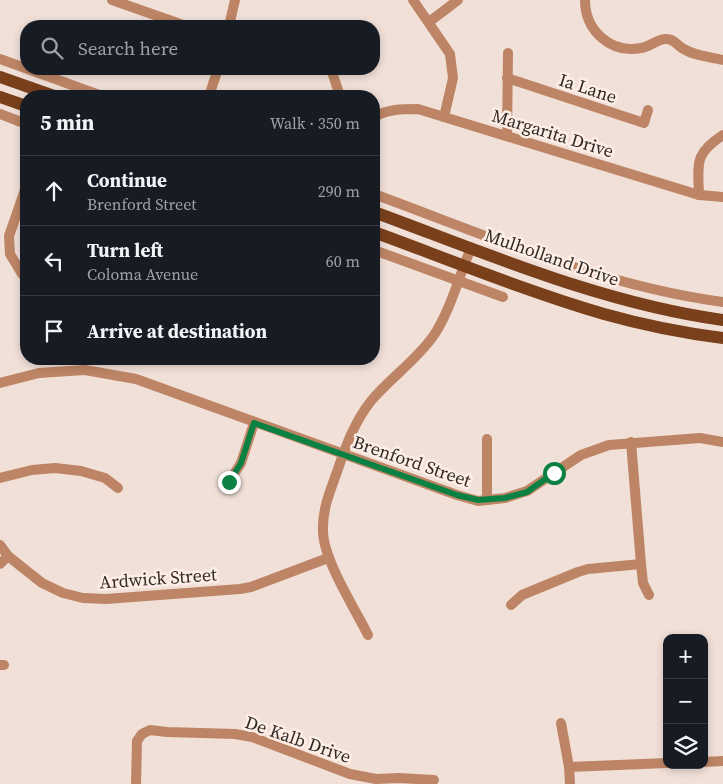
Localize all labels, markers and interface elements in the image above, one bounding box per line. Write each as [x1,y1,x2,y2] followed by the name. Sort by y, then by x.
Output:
[20,20,380,75] search box
[38,34,66,62] icon: search
[78,35,178,61] text: Search here
[556,67,620,109] street label: Ia Lane
[489,103,617,163] street label: Margarita Drive
[40,108,95,137] text: 5 min
[270,112,360,134] text: Walk · 350 m
[87,167,167,193] text: Continue
[40,177,68,205] icon: ahead
[318,180,360,202] text: 290 m
[87,193,197,215] text: Brenford Street
[481,222,623,292] street label: Mulholland Drive
[87,237,163,263] text: Turn left
[40,247,68,275] icon: left
[326,250,360,272] text: 60 m
[87,263,198,285] text: Coloma Avenue
[40,317,68,345] icon: arrive
[87,318,267,344] text: Arrive at destination
[350,429,474,493] street label: Brenford Street
[543,462,566,485] route start
[218,471,241,494] route end
[98,561,218,595] street label: Ardwick Street
[663,634,708,769] map controls
[663,634,708,679] button: +
[663,679,708,724] button: −
[242,709,354,769] street label: De Kalb Drive
[663,724,708,769] button: layers

